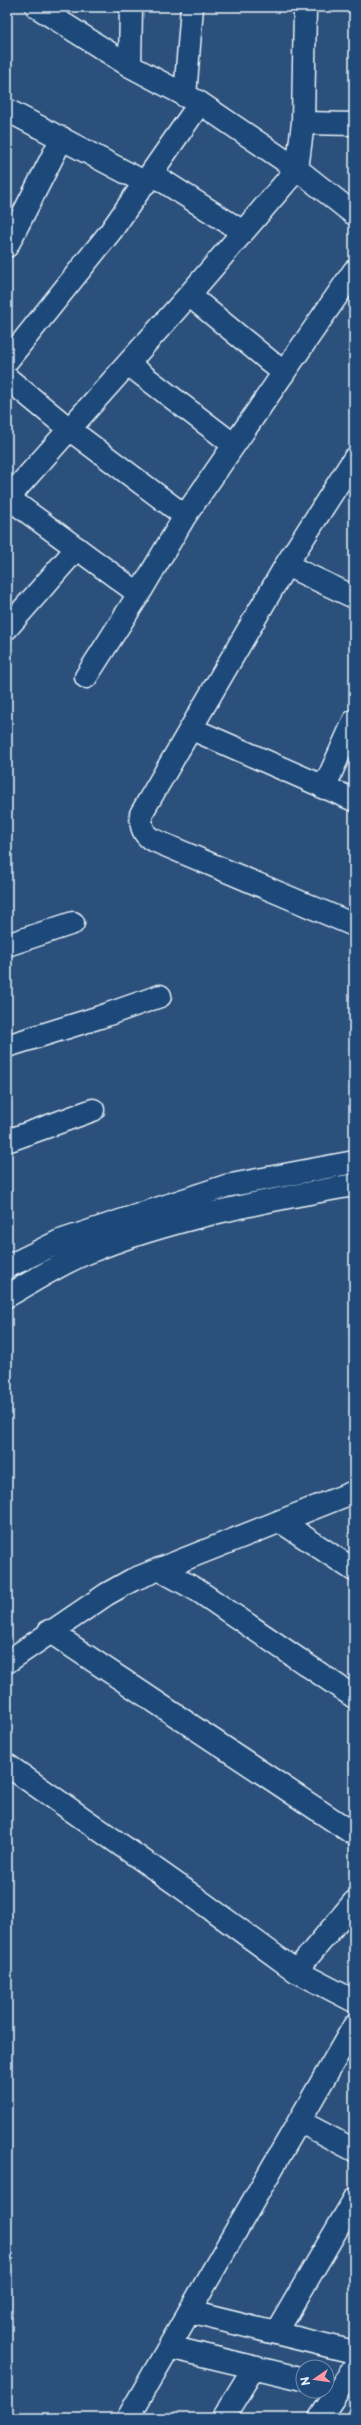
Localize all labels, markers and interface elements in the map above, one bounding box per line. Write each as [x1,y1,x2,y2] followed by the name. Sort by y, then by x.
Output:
[295,2359,335,2399] north arrow
[295,2375,314,2388] text: N

